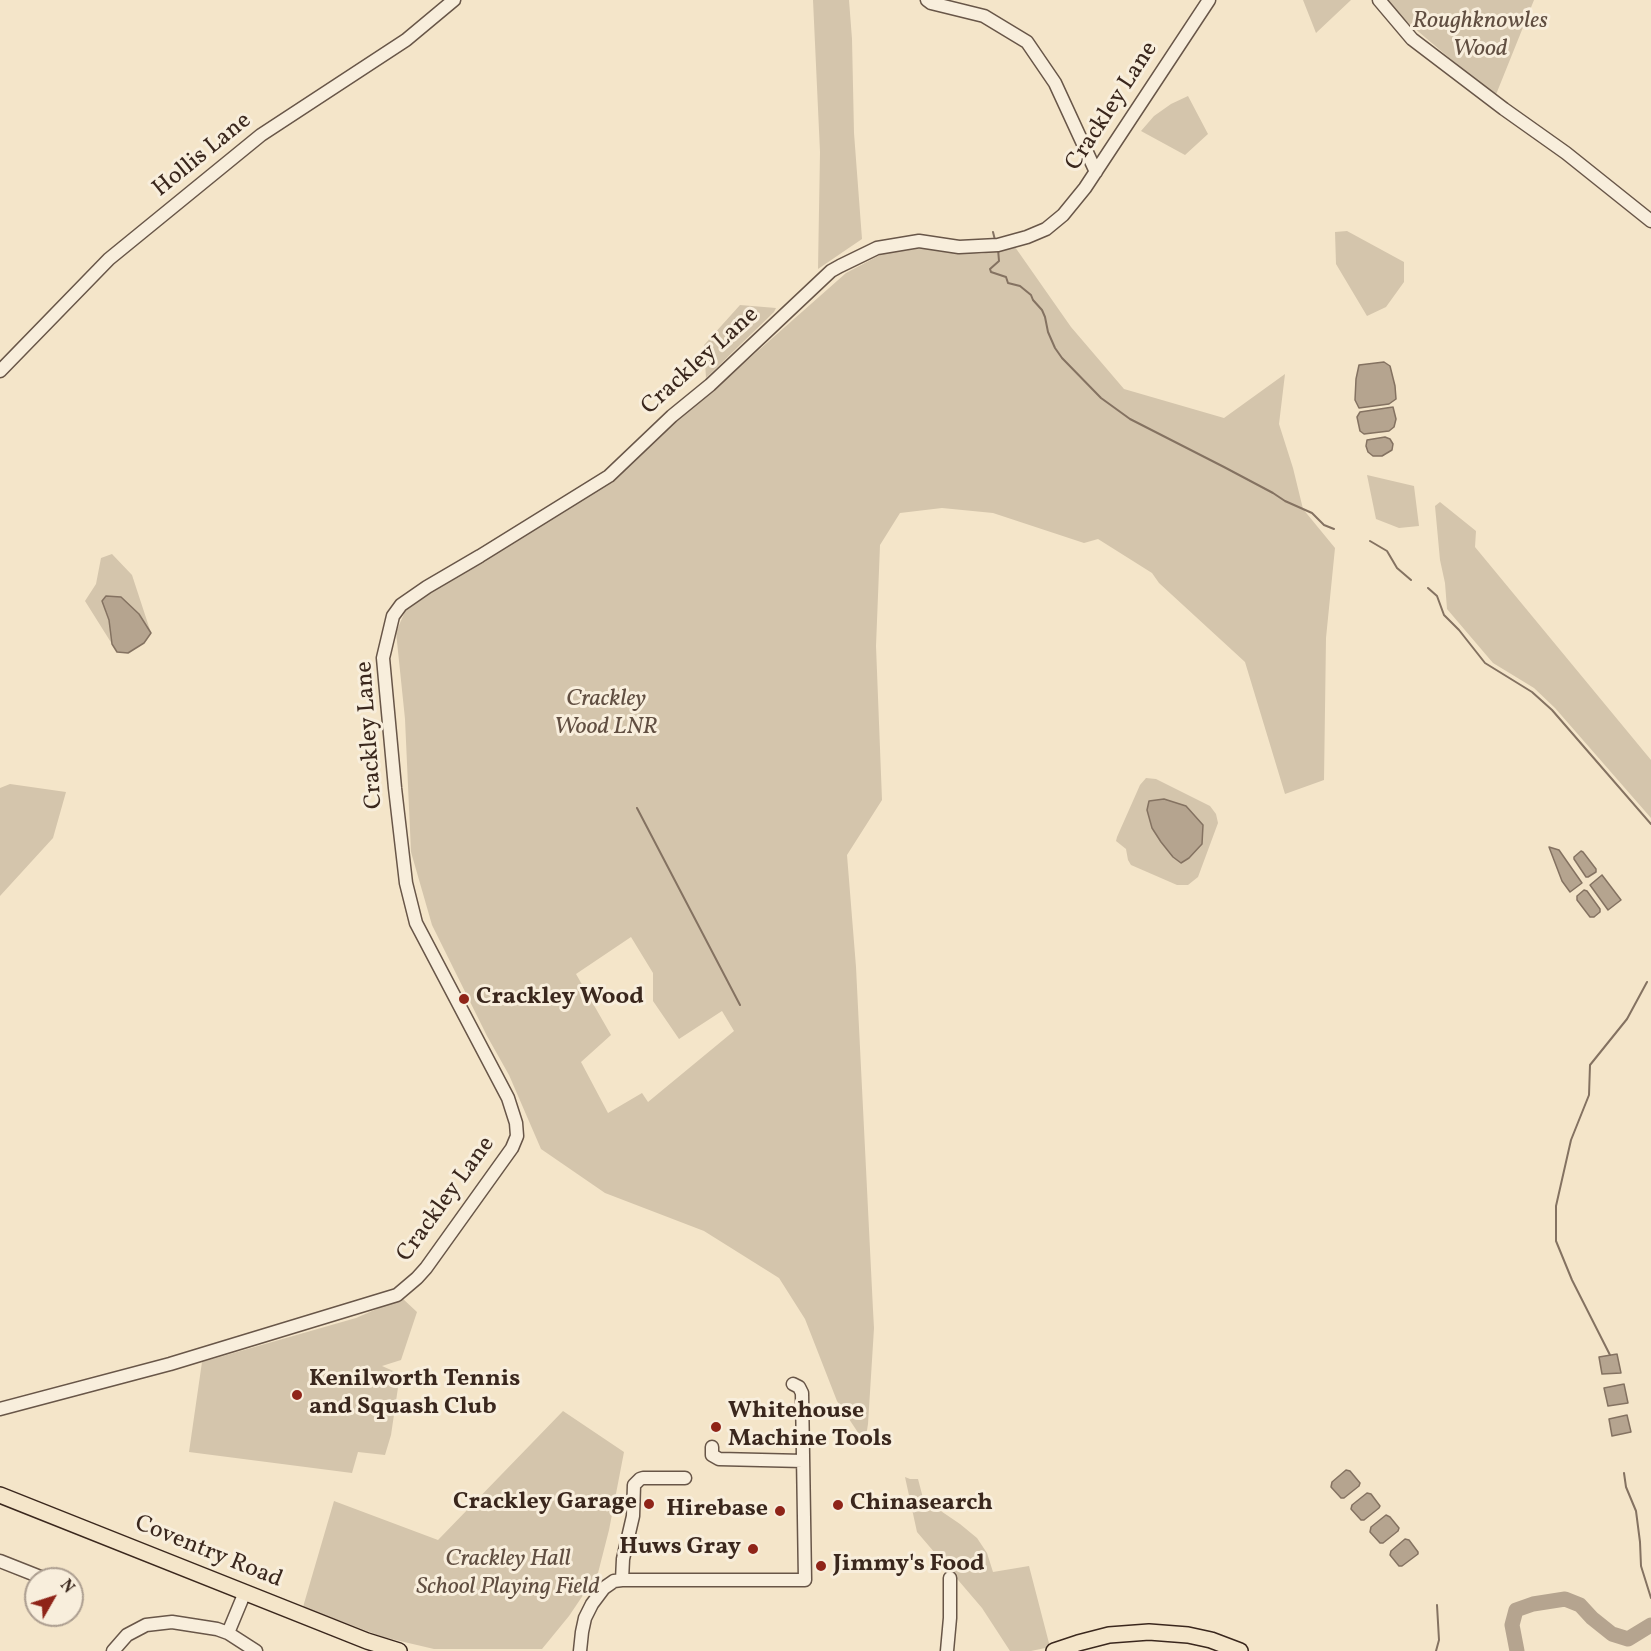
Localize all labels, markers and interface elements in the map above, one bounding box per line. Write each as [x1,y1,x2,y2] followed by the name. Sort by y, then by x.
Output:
[1412,9,1548,65] park label: Roughknowles Wood
[1061,37,1165,177] street label: Crackley Lane
[148,108,258,204] street label: Hollis Lane
[636,302,766,422] street label: Crackley Lane
[351,660,391,810] street label: Crackley Lane
[554,687,658,743] park label: Crackley Wood LNR
[476,985,644,1013] place label: Crackley Wood
[457,992,471,1006] marker: Crackley Wood
[392,1132,502,1268] street label: Crackley Lane
[309,1367,520,1423] place label: Kenilworth Tennis and Squash Club
[290,1388,304,1402] marker: Kenilworth Tennis and Squash Club
[728,1399,892,1455] place label: Whitehouse Machine Tools
[709,1420,723,1434] marker: Whitehouse Machine Tools
[453,1490,637,1518] place label: Crackley Garage
[850,1491,993,1519] place label: Chinasearch
[642,1497,656,1511] marker: Crackley Garage
[666,1497,768,1525] place label: Hirebase
[831,1498,845,1512] marker: Chinasearch
[773,1504,787,1518] marker: Hirebase
[130,1510,286,1596] street label: Coventry Road
[619,1535,741,1563] place label: Huws Gray
[746,1542,760,1556] marker: Huws Gray
[416,1547,600,1603] park label: Crackley Hall School Playing Field
[833,1552,985,1580] place label: Jimmy's Food
[814,1559,828,1573] marker: Jimmy's Food
[24,1567,84,1627] north arrow
[54,1575,79,1598] text: N

